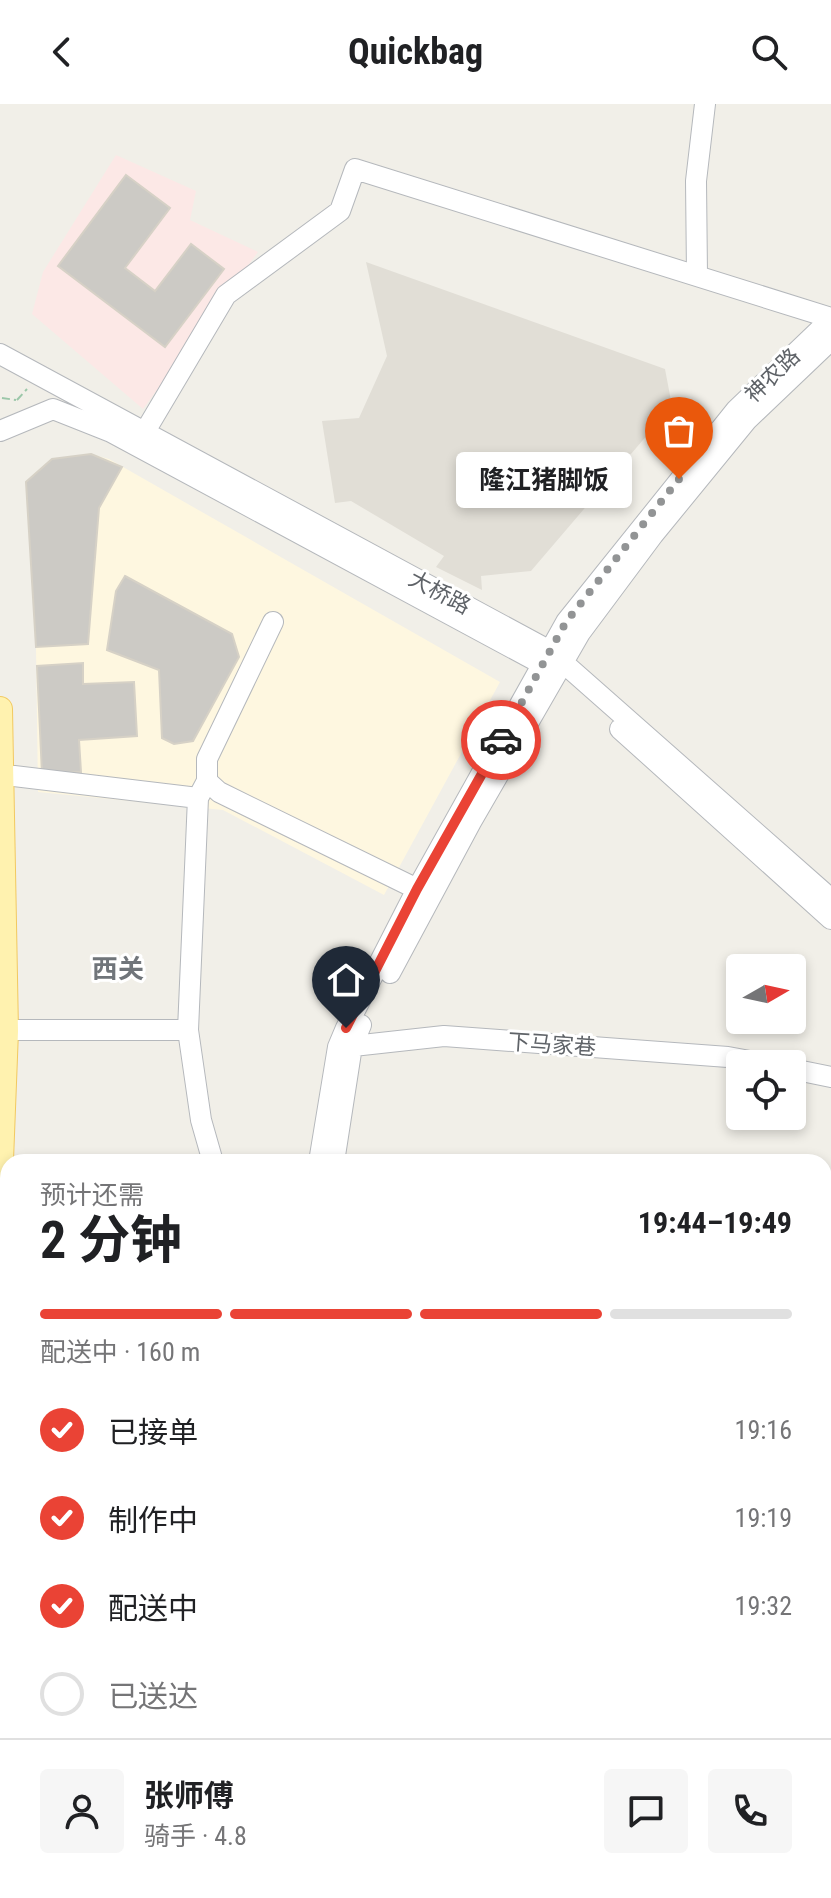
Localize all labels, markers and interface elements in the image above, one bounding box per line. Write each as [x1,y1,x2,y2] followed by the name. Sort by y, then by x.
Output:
[40,30,84,74] icon: back
[747,30,791,74] icon: search
[348,31,483,73] text: Quickbag
[740,343,805,407] street label: 神农路
[645,397,713,479] pin
[657,409,701,453] icon: bag
[455,451,631,507] callout: 隆江猪脚饭
[479,465,609,495] text: 隆江猪脚饭
[405,566,475,619] street label: 大桥路
[461,700,541,780] courier
[479,718,523,762] icon: car
[312,946,380,1028] pin
[92,954,144,984] district label: 西关
[726,954,806,1034] north arrow
[726,954,806,1130] map controls
[324,958,368,1002] icon: home
[507,1029,597,1060] street label: 下马家巷
[726,1050,806,1130] button: locate
[40,1180,144,1210] text: 预计还需
[638,1205,792,1240] text: 19:44–19:49
[40,1210,182,1271] text: 2 分钟
[40,1337,200,1367] text: 配送中 · 160 m
[40,1408,84,1452] icon: check
[108,1415,198,1450] text: 已接单
[735,1415,792,1445] text: 19:16
[40,1496,84,1540] icon: check
[108,1503,198,1538] text: 制作中
[735,1503,792,1533] text: 19:19
[40,1584,84,1628] icon: check
[108,1591,198,1626] text: 配送中
[735,1591,792,1621] text: 19:32
[108,1679,198,1714] text: 已送达
[40,1769,124,1853] button: person
[604,1769,688,1853] button: chat
[708,1769,792,1853] button: phone
[144,1778,234,1813] text: 张师傅
[144,1821,247,1851] text: 骑手 · 4.8

